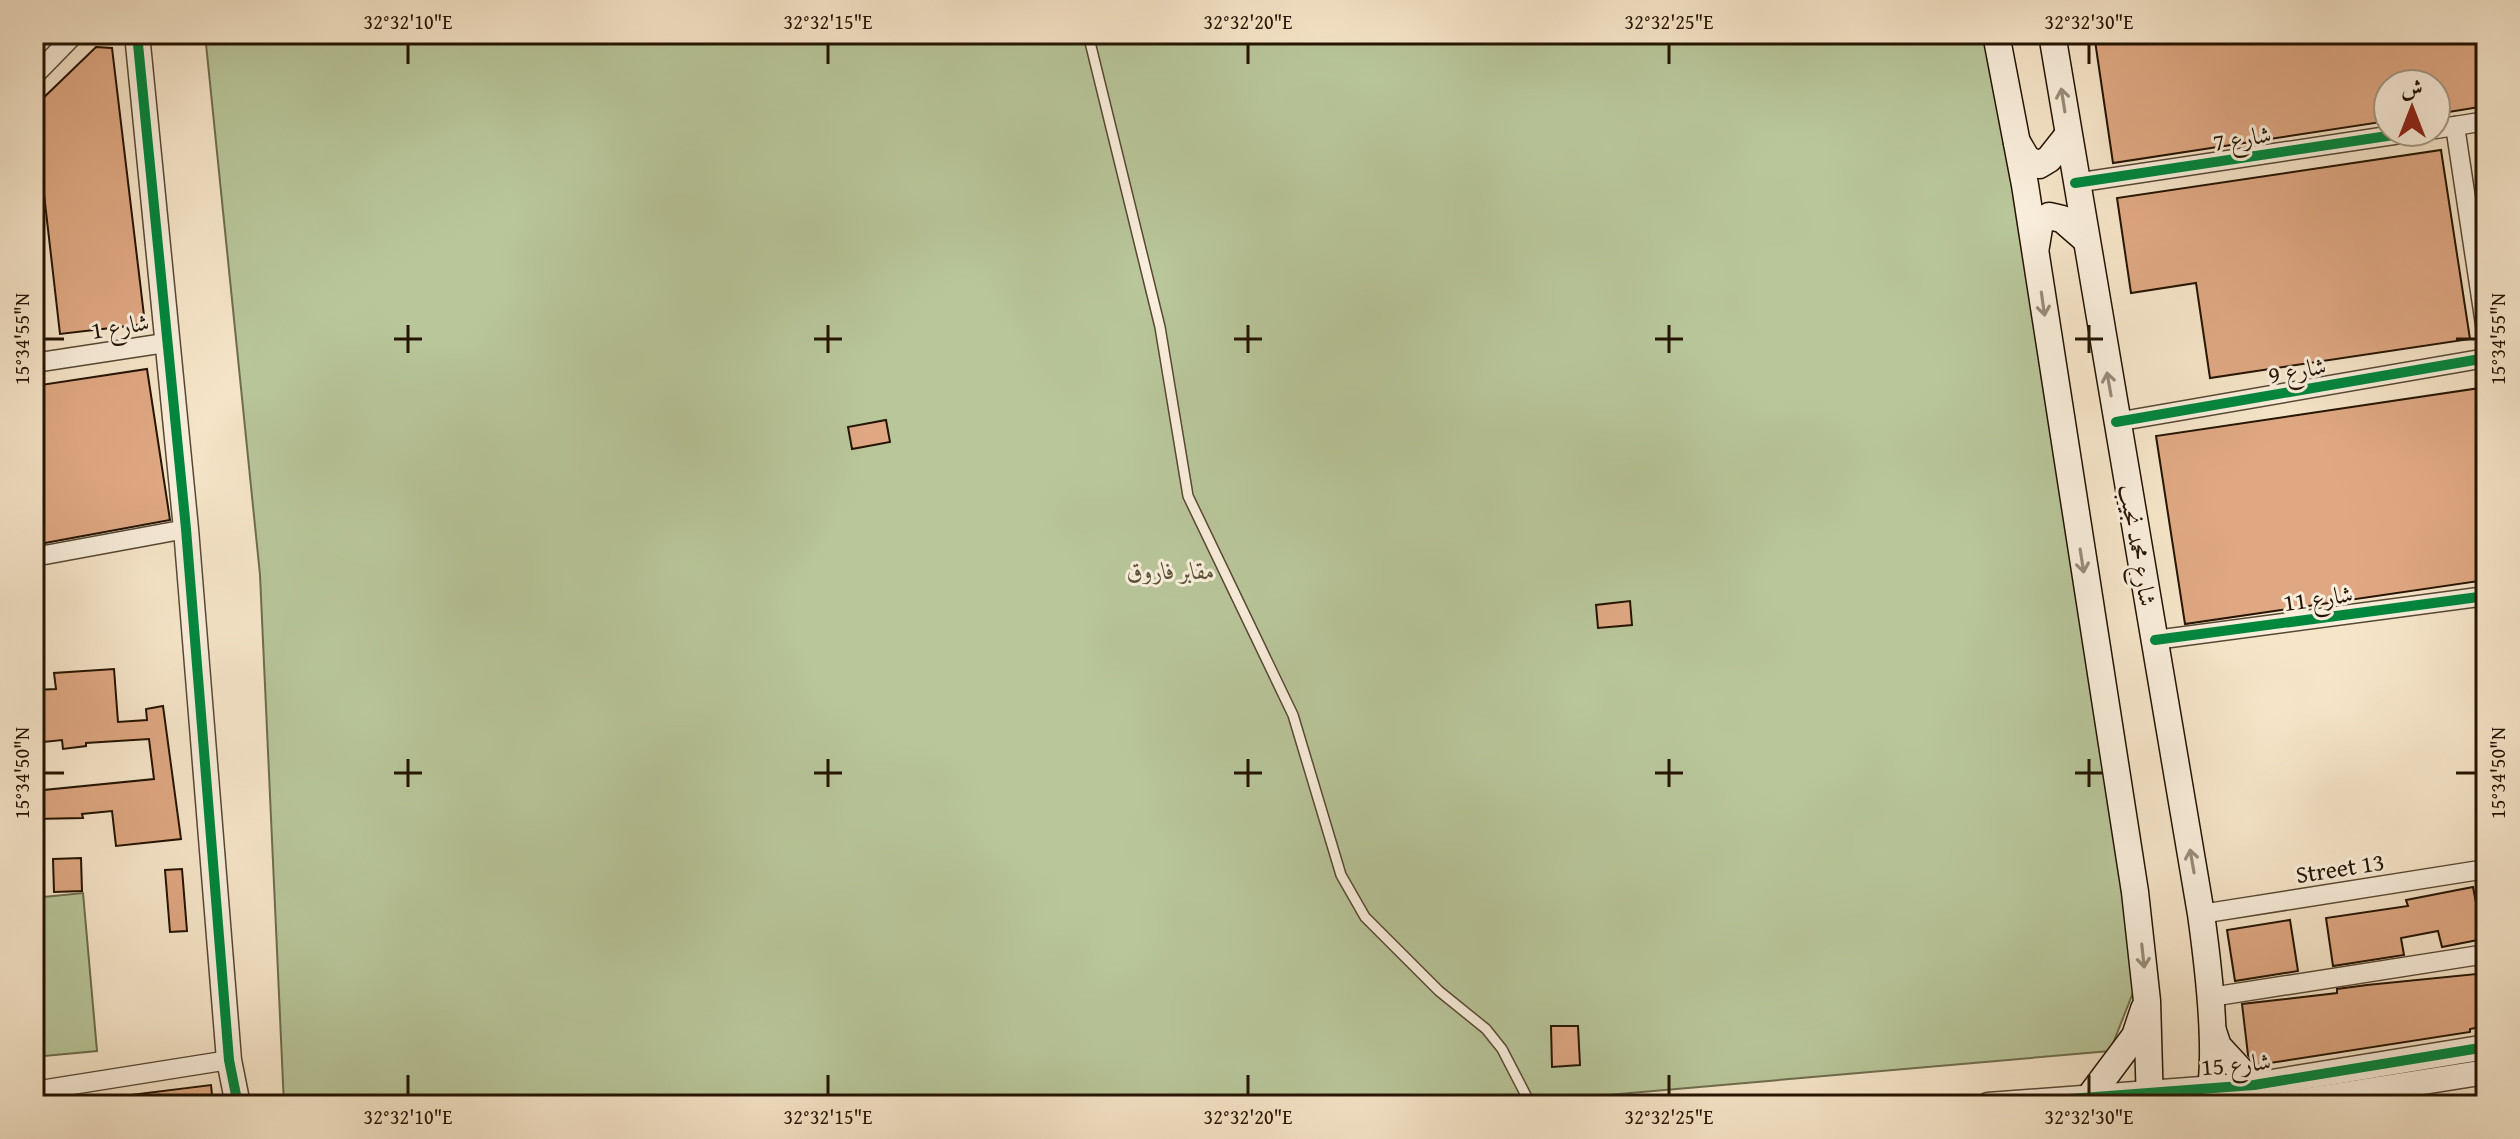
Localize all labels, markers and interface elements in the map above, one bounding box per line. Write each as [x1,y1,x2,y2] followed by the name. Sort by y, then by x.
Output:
[364,7,452,36] text: 32°32'10"E
[784,7,872,36] text: 32°32'15"E
[1204,7,1292,36] text: 32°32'20"E
[1625,7,1713,36] text: 32°32'25"E
[2045,7,2133,36] text: 32°32'30"E
[2372,68,2452,148] north arrow
[2401,72,2423,104] text: ش
[2055,88,2070,113] one-way arrow
[2210,116,2274,163] street label: شارع 7
[2036,291,2051,316] one-way arrow
[7,293,36,385] text: 15°34'55"N
[2483,293,2512,385] text: 15°34'55"N
[88,304,152,351] street label: شارع 1
[2265,348,2329,395] street label: شارع 9
[2101,372,2116,397] one-way arrow
[2107,481,2166,609] street label: شارع محمد نجيب
[2075,548,2090,573] one-way arrow
[1127,553,1215,588] park label: مقابر فاروق
[2281,576,2356,623] street label: شارع 11
[7,727,36,819] text: 15°34'50"N
[2483,727,2512,819] text: 15°34'50"N
[2293,844,2387,892] street label: Street 13
[2184,849,2199,874] one-way arrow
[2135,942,2150,969] one-way arrow
[2200,1044,2273,1087] street label: شارع 15
[364,1102,452,1131] text: 32°32'10"E
[784,1102,872,1131] text: 32°32'15"E
[1204,1102,1292,1131] text: 32°32'20"E
[1625,1102,1713,1131] text: 32°32'25"E
[2045,1102,2133,1131] text: 32°32'30"E

